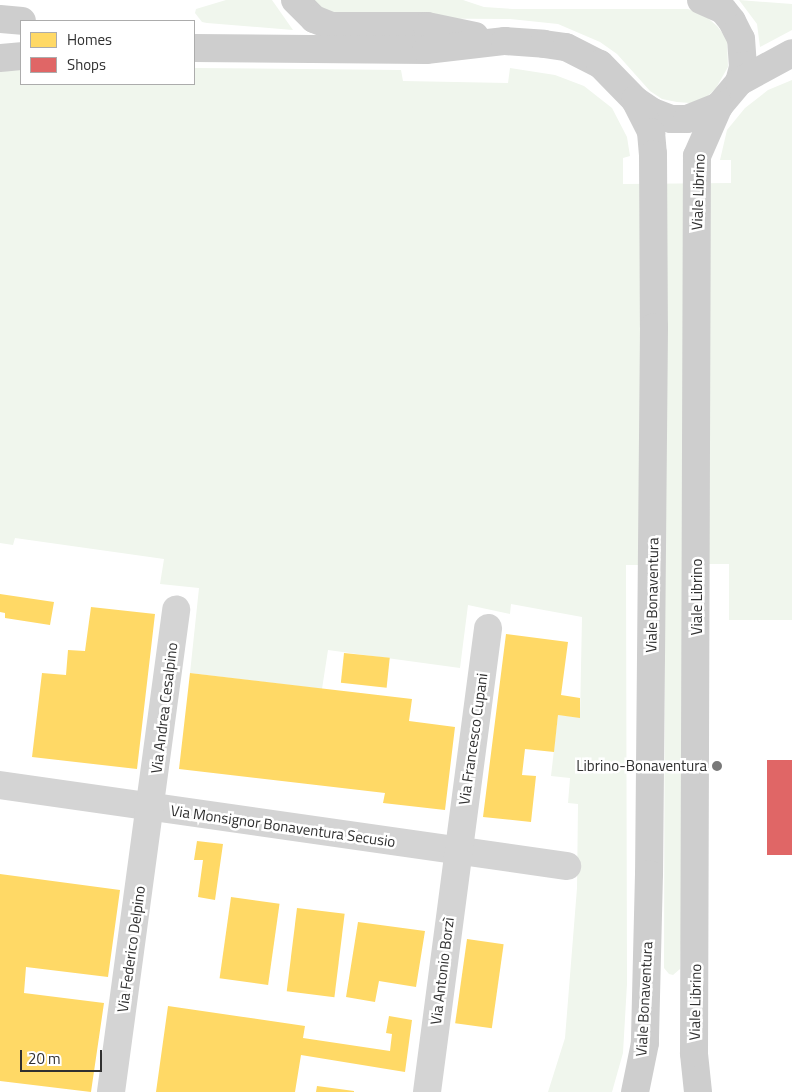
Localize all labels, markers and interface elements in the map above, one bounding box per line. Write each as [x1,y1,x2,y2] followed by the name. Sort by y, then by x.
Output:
[20,20,195,85] legend
[67,28,112,51] text: Homes
[67,53,106,76] text: Shops
[688,153,708,231] street label: Viale Librino
[642,537,662,653] street label: Viale Bonaventura
[688,559,706,635] street label: Viale Librino
[147,641,181,775] street label: Via Andrea Cesalpino
[455,672,491,806] street label: Via Francesco Cupani
[576,757,707,775] place label: Librino-Bonaventura
[711,760,723,772] marker: Librino-Bonaventura
[169,801,397,851] street label: Via Monsignor Bonaventura Secusio
[113,885,149,1013] street label: Via Federico Delpino
[426,916,458,1026] street label: Via Antonio Borzì
[632,941,656,1057] street label: Viale Bonaventura
[685,964,705,1040] street label: Viale Librino
[22,1040,105,1072] scale bar
[28,1047,61,1070] text: 20 m

